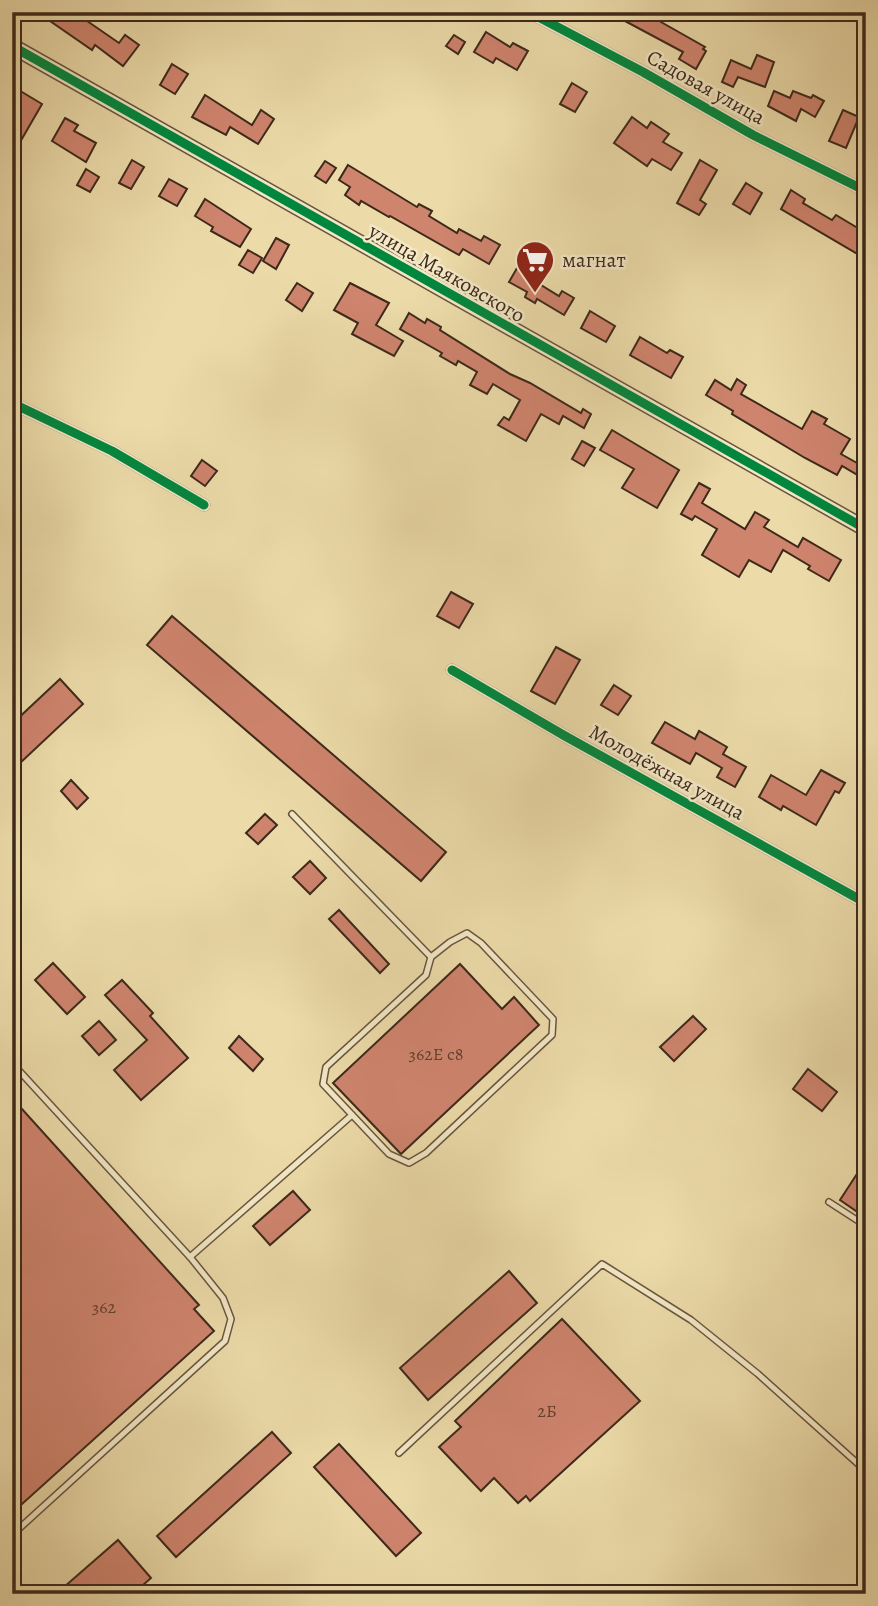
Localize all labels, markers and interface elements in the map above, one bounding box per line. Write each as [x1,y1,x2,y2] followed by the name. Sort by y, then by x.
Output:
[642,43,770,131] street label: Садовая улица
[363,216,530,329] street label: улица Маяковского
[514,239,556,294] supermarket icon: магнат
[562,246,626,274] place label: магнат
[584,718,750,827] street label: Молодёжная улица
[408,1042,464,1066] house number: 362Е с8
[92,1295,117,1319] house number: 362
[537,1399,557,1423] house number: 2Б

